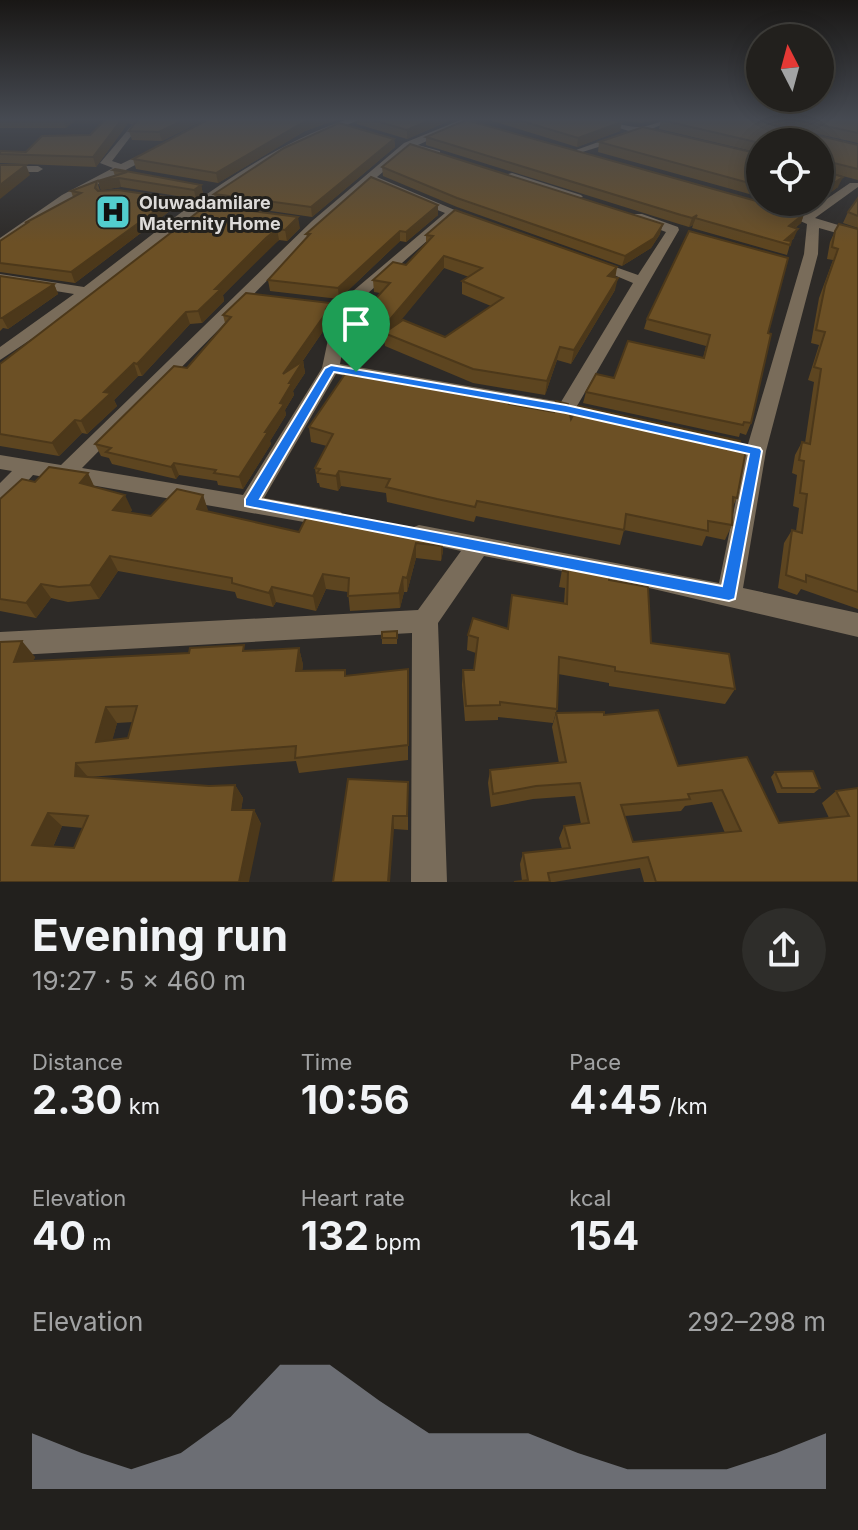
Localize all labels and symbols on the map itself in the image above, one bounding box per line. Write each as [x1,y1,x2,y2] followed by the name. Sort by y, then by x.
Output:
[746,24,834,112] north arrow
[139,192,281,234] place label: Oluwadamilare Maternity Home
[94,193,132,231] hospital icon: Oluwadamilare Maternity Home
[322,290,390,372] pin

